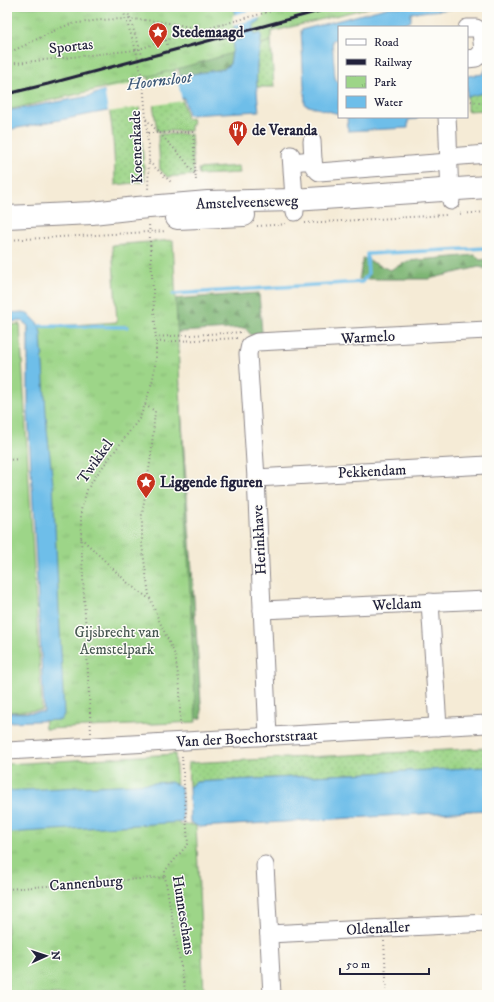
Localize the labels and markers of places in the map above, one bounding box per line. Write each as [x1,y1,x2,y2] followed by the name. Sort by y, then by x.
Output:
[147,21,169,49] place icon: Stedemaagd
[172,23,244,42] place label: Stedemaagd
[227,119,249,147] restaurant icon: de Veranda
[252,121,318,140] place label: de Veranda
[135,471,157,499] place icon: Liggende figuren
[160,473,263,492] place label: Liggende figuren

